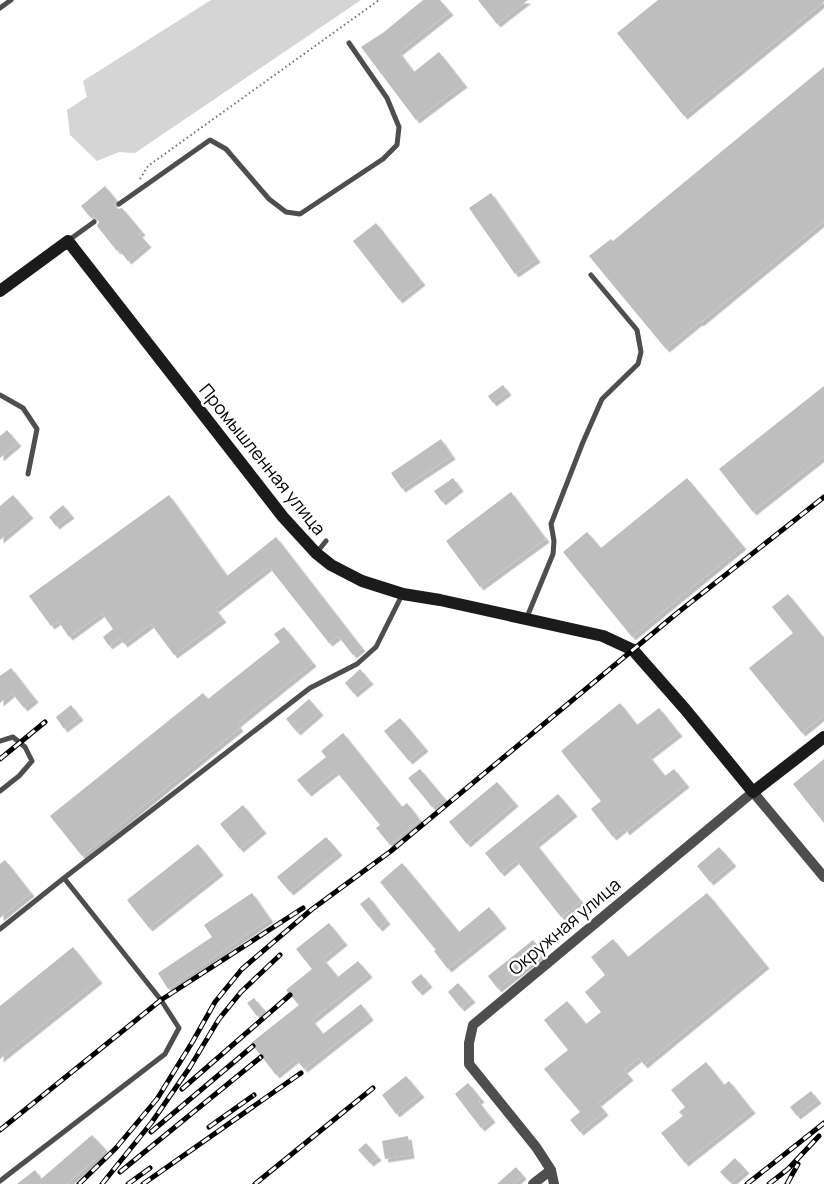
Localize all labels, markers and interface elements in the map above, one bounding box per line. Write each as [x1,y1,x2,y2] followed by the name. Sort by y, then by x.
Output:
[194,378,332,540] street label: Промышленная улица
[503,872,625,980] street label: Окружная улица

